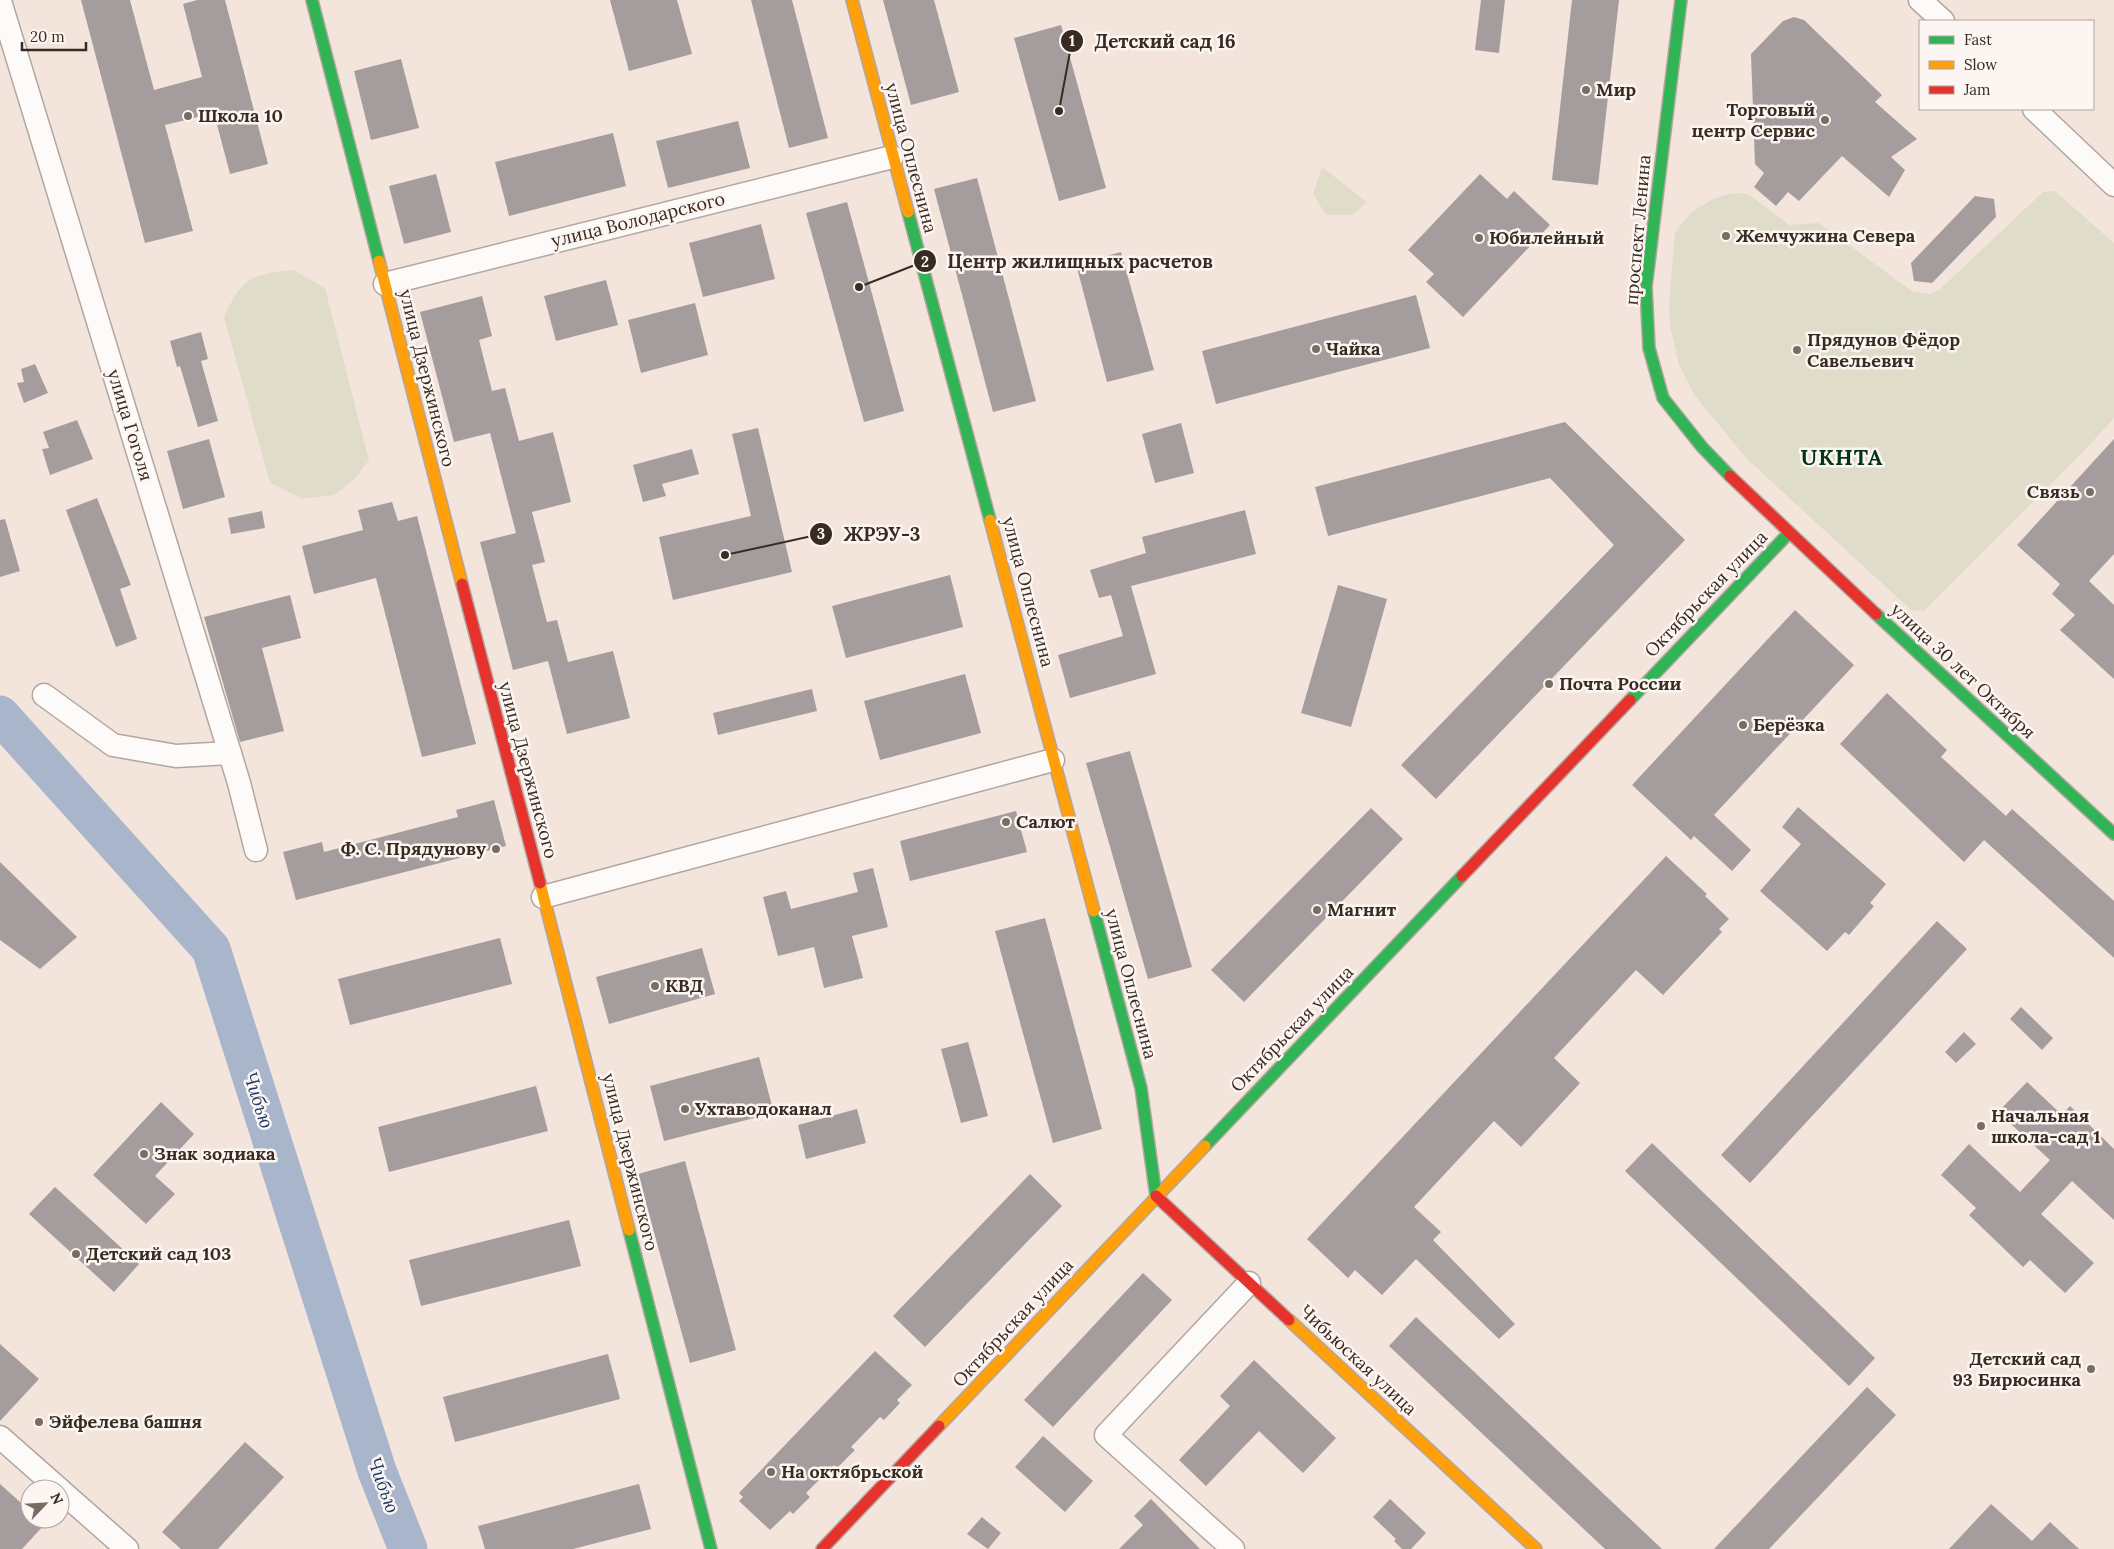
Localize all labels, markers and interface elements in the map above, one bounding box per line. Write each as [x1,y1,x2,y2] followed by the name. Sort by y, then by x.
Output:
[22,20,86,52] scale bar
[1919,20,2094,110] legend
[1060,24,1246,58] callout: Детский сад 16
[30,27,65,46] text: 20 m
[1094,29,1236,53] text: Детский сад 16
[1964,30,1992,49] text: Fast
[1069,31,1075,50] text: 1
[1964,55,1997,74] text: Slow
[1596,78,1636,101] place label: Мир
[880,80,943,236] street label: улица Оплеснина
[1963,80,1991,99] text: Jam
[1580,84,1592,96] marker: Мир
[1692,98,1816,142] place label: Торговый центр Сервис
[198,104,283,127] place label: Школа 10
[182,110,194,122] marker: Школа 10
[1819,114,1831,126] marker: Торговый центр Сервис
[1619,154,1656,306] street label: проспект Ленина
[549,187,727,252] street label: улица Володарского
[1736,224,1916,247] place label: Жемчужина Севера
[1489,226,1604,249] place label: Юбилейный
[1720,230,1732,242] marker: Жемчужина Севера
[1473,232,1485,244] marker: Юбилейный
[912,244,1223,278] callout: Центр жилищных расчетов
[947,249,1213,273] text: Центр жилищных расчетов
[921,252,929,271] text: 2
[394,287,461,469] street label: улица Дзержинского
[1807,328,1960,372] place label: Прядунов Фёдор Савельевич
[1326,337,1381,360] place label: Чайка
[1310,343,1322,355] marker: Чайка
[1791,344,1803,356] marker: Прядунов Фёдор Савельевич
[103,366,158,484] street label: улица Гоголя
[1801,443,1883,471] district label: UKHTA
[2027,480,2080,503] place label: Связь
[2084,486,2096,498] marker: Связь
[997,514,1060,670] street label: улица Оплеснина
[809,517,931,551] callout: ЖРЭУ-3
[844,522,920,546] text: ЖРЭУ-3
[817,524,825,543] text: 3
[1639,526,1772,662] street label: Октябрьская улица
[1886,598,2040,744] street label: улица 30 лет Октября
[1559,672,1681,695] place label: Почта России
[1543,678,1555,690] marker: Почта России
[494,679,563,861] street label: улица Дзержинского
[1753,713,1825,736] place label: Берёзка
[1737,719,1749,731] marker: Берёзка
[1016,810,1075,833] place label: Салют
[1000,816,1012,828] marker: Салют
[341,837,486,860] place label: Ф. С. Прядунову
[490,843,502,855] marker: Ф. С. Прядунову
[1327,898,1397,921] place label: Магнит
[1311,904,1323,916] marker: Магнит
[1100,906,1163,1062] street label: улица Оплеснина
[1225,961,1358,1097] street label: Октябрьская улица
[665,974,703,997] place label: КВД
[649,980,661,992] marker: КВД
[239,1069,279,1131] water label: Чибью
[597,1071,664,1253] street label: улица Дзержинского
[695,1097,832,1120] place label: Ухтаводоканал
[679,1103,691,1115] marker: Ухтаводоканал
[1991,1104,2101,1148] place label: Начальная школа-сад 1
[1975,1120,1987,1132] marker: Начальная школа-сад 1
[154,1142,276,1165] place label: Знак зодиака
[138,1148,150,1160] marker: Знак зодиака
[86,1242,231,1265] place label: Детский сад 103
[70,1248,82,1260] marker: Детский сад 103
[947,1254,1078,1392] street label: Октябрьская улица
[1295,1299,1422,1420] street label: Чибьюская улица
[1952,1347,2082,1391] place label: Детский сад 93 Бирюсинка
[2085,1363,2097,1375] marker: Детский сад 93 Бирюсинка
[49,1410,202,1433] place label: Эйфелева башня
[33,1416,45,1428] marker: Эйфелева башня
[363,1454,405,1516] water label: Чибью
[781,1460,923,1483] place label: На октябрьской
[765,1466,777,1478] marker: На октябрьской
[20,1479,70,1529] north arrow
[46,1490,67,1507] text: N

